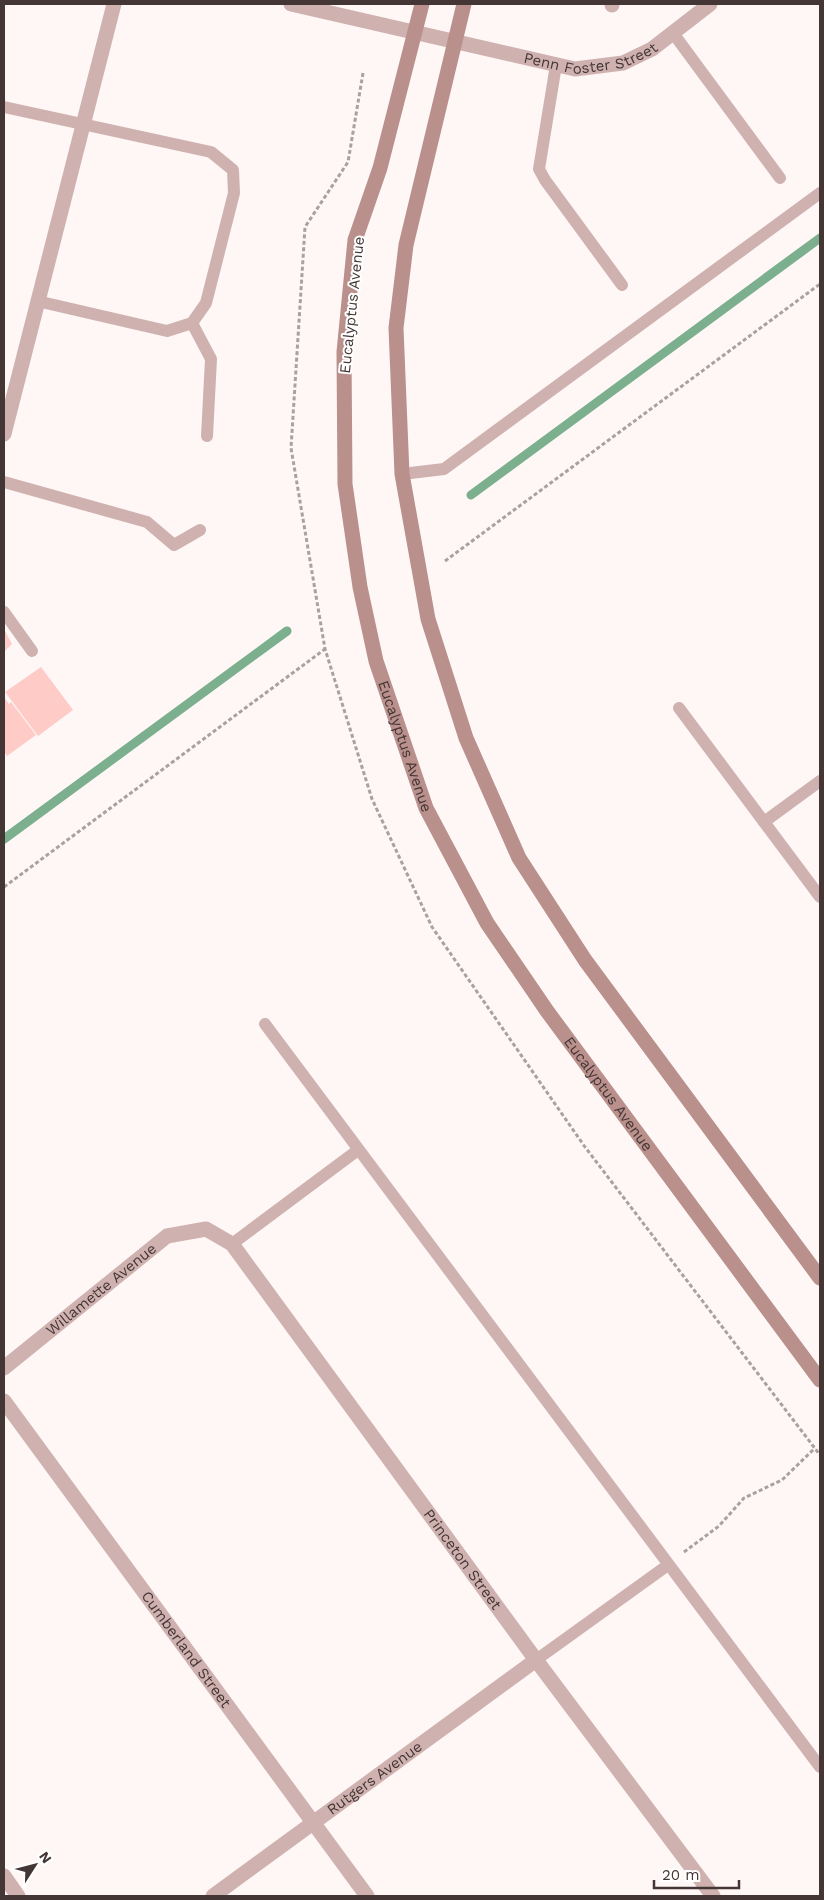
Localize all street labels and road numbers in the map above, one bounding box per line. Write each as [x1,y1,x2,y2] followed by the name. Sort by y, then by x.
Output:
[522,38,662,78] street label: Penn Foster Street
[336,236,368,374] street label: Eucalyptus Avenue
[374,678,436,815] street label: Eucalyptus Avenue
[560,1033,657,1155] street label: Eucalyptus Avenue
[42,1239,160,1339] street label: Willamette Avenue
[420,1505,506,1614] street label: Princeton Street
[137,1588,235,1712] street label: Cumberland Street
[323,1737,426,1819] street label: Rutgers Avenue

